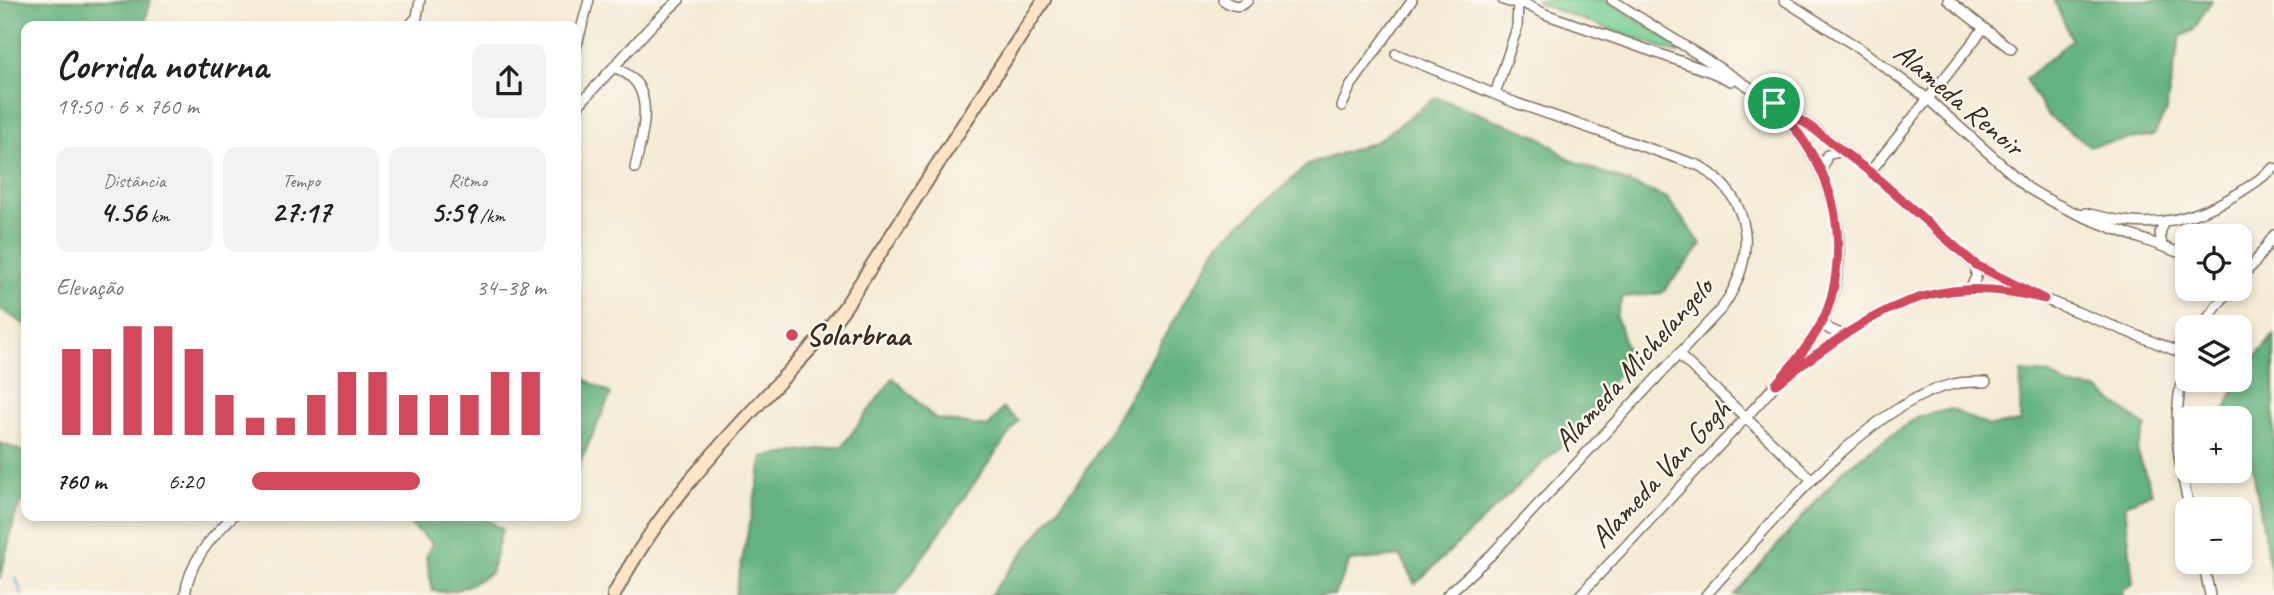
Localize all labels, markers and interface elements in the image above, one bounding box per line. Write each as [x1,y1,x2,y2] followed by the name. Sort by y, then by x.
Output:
[1886,33,2034,166] street label: Alameda Renoir
[56,42,268,89] text: Corrida noturna
[472,44,546,118] button: share
[1744,73,1804,133] pin
[1755,84,1793,122] icon: arrive
[56,92,199,121] text: 19:50 · 6 × 760 m
[103,169,165,193] text: Distância
[282,169,320,193] text: Tempo
[448,169,487,193] text: Ritmo
[99,193,146,231] text: 4.56
[271,193,331,231] text: 27:17
[430,193,476,231] text: 5:59
[146,204,169,228] text: km
[476,204,505,228] text: /km
[2175,224,2252,574] map controls
[2175,224,2252,301] button: locate
[1545,267,1723,459] street label: Alameda Michelangelo
[56,273,123,302] text: Elevação
[476,273,546,302] text: 34–38 m
[2175,315,2252,392] button: layers
[806,316,913,354] place label: Solarbraa
[784,327,800,343] marker: Solarbraa
[1581,390,1739,555] street label: Alameda Van Gogh
[2175,406,2252,483] button: +
[56,467,106,496] text: 760 m
[168,467,204,496] text: 6:20
[2175,497,2252,574] button: −

